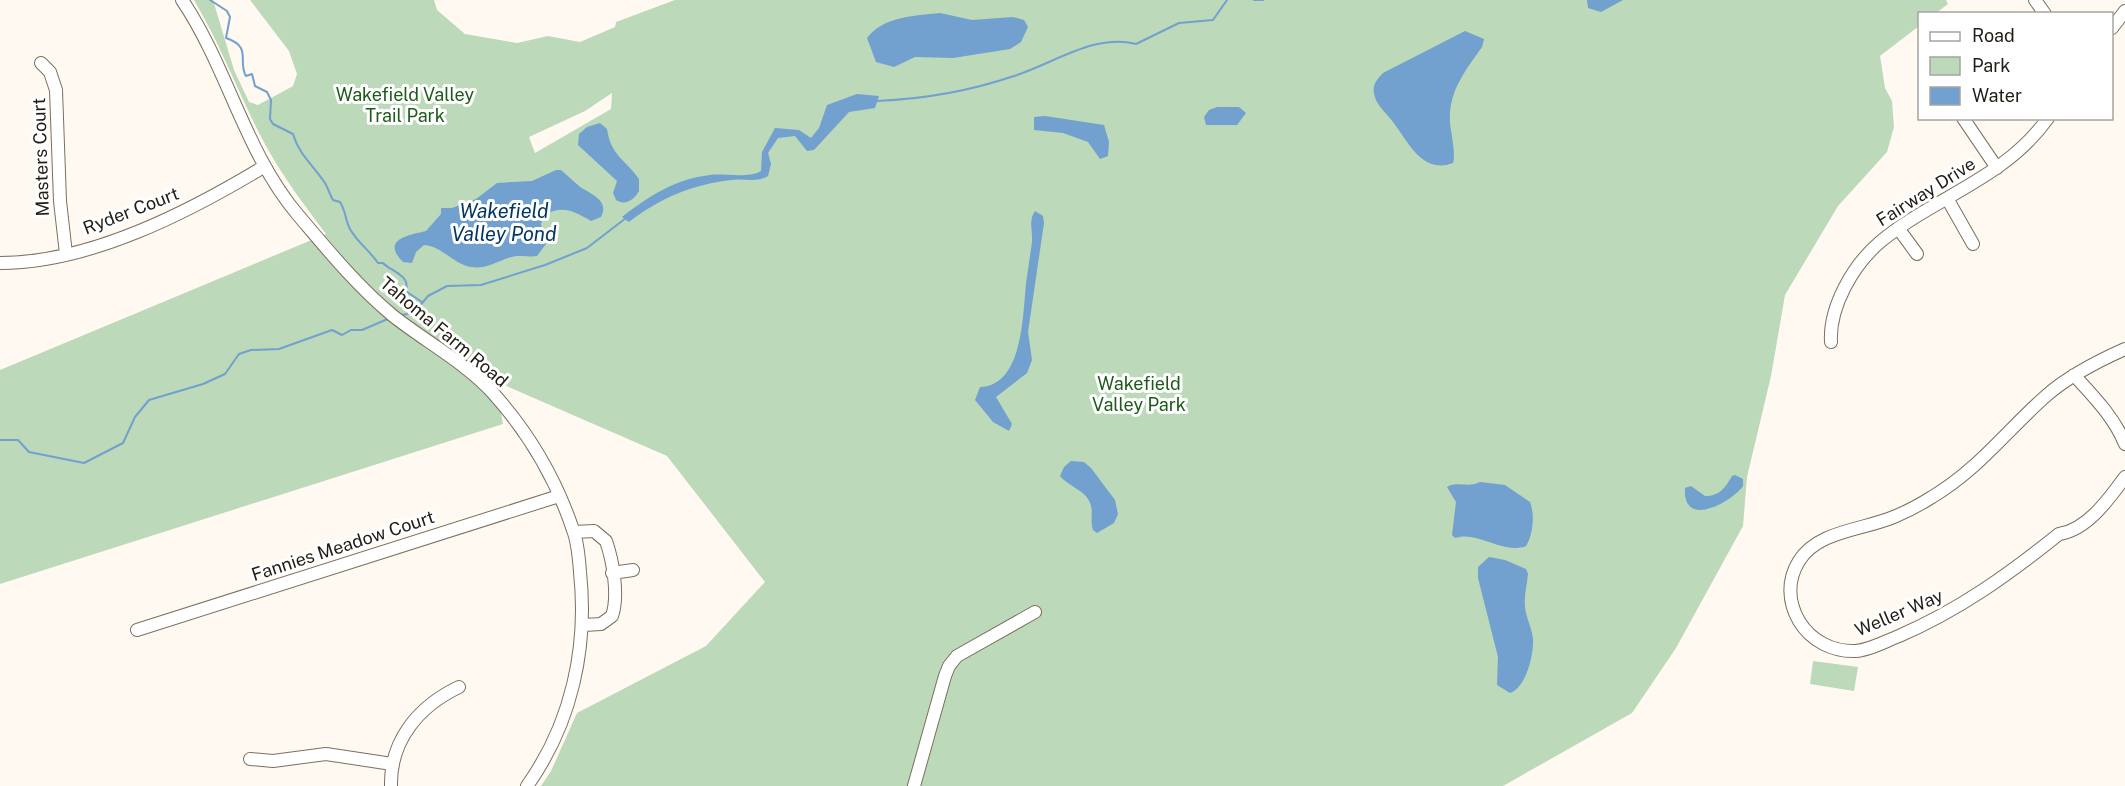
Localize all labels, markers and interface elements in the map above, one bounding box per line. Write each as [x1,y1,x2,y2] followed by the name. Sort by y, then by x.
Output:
[1918,12,2113,120] legend
[1972,25,2015,46] text: Road
[1972,55,2010,76] text: Park
[336,84,475,126] park label: Wakefield Valley Trail Park
[1972,85,2022,106] text: Water
[28,97,53,217] street label: Masters Court
[1872,153,1979,230] street label: Fairway Drive
[80,183,182,238] street label: Ryder Court
[452,199,557,246] water label: Wakefield Valley Pond
[376,272,512,391] street label: Tahoma Farm Road
[1092,373,1186,415] park label: Wakefield Valley Park
[249,506,437,585] street label: Fannies Meadow Court
[1852,584,1946,640] street label: Weller Way

